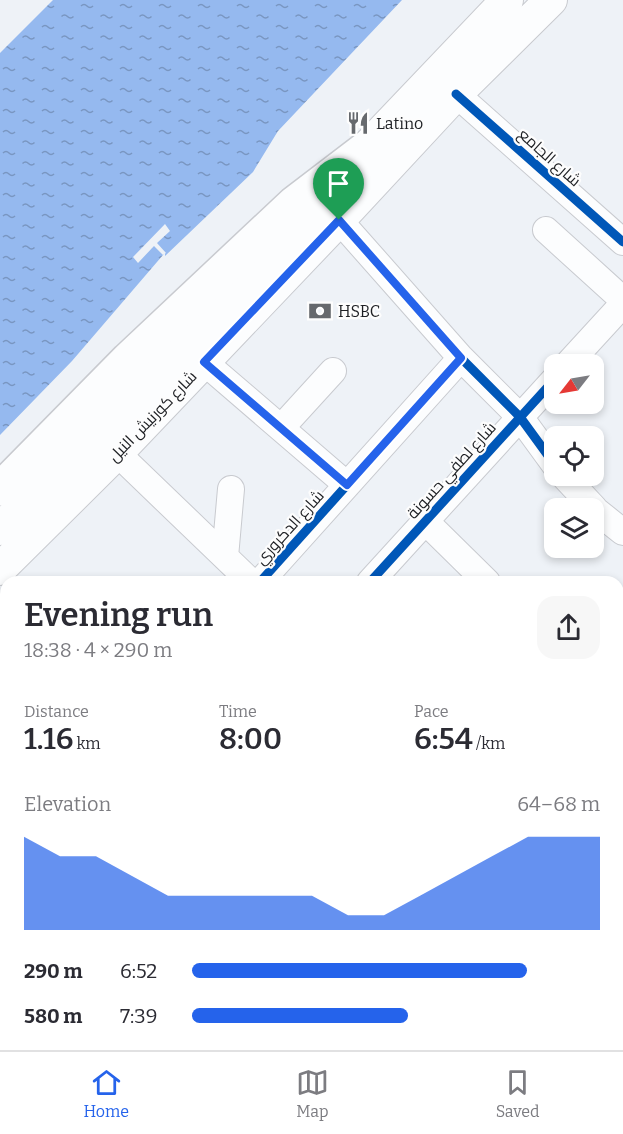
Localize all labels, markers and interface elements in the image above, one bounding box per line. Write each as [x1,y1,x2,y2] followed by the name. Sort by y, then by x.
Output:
[345,110,371,136] restaurant icon: Latino
[376,114,423,133] place label: Latino
[513,124,585,192] street label: شارع الجامع
[313,158,364,220] pin
[322,167,355,200] icon: arrive
[307,298,333,324] bank icon: HSBC
[338,302,380,321] place label: HSBC
[544,354,604,414] north arrow
[544,354,604,558] map controls
[104,367,202,467] street label: شارع كورنيش النيل
[403,418,503,525] street label: شارع لطفي حسونة
[544,426,604,486] button: locate
[251,486,331,571] street label: شارع الدكروري
[544,498,604,558] button: layers
[24,595,213,635] text: Evening run
[537,596,600,659] button: share
[24,638,172,662] text: 18:38 · 4 × 290 m
[24,702,89,721] text: Distance
[219,702,257,721] text: Time
[414,702,449,721] text: Pace
[24,721,73,757] text: 1.16
[219,721,282,757] text: 8:00
[414,721,473,757] text: 6:54
[73,734,101,753] text: km
[473,734,505,753] text: /km
[24,792,111,816] text: Elevation
[517,792,600,816] text: 64–68 m
[24,959,82,983] text: 290 m
[120,959,157,983] text: 6:52
[24,1004,82,1028] text: 580 m
[120,1004,157,1028] text: 7:39
[83,1066,129,1121] tab: Home
[296,1066,329,1121] tab: Map
[496,1066,540,1121] tab: Saved

